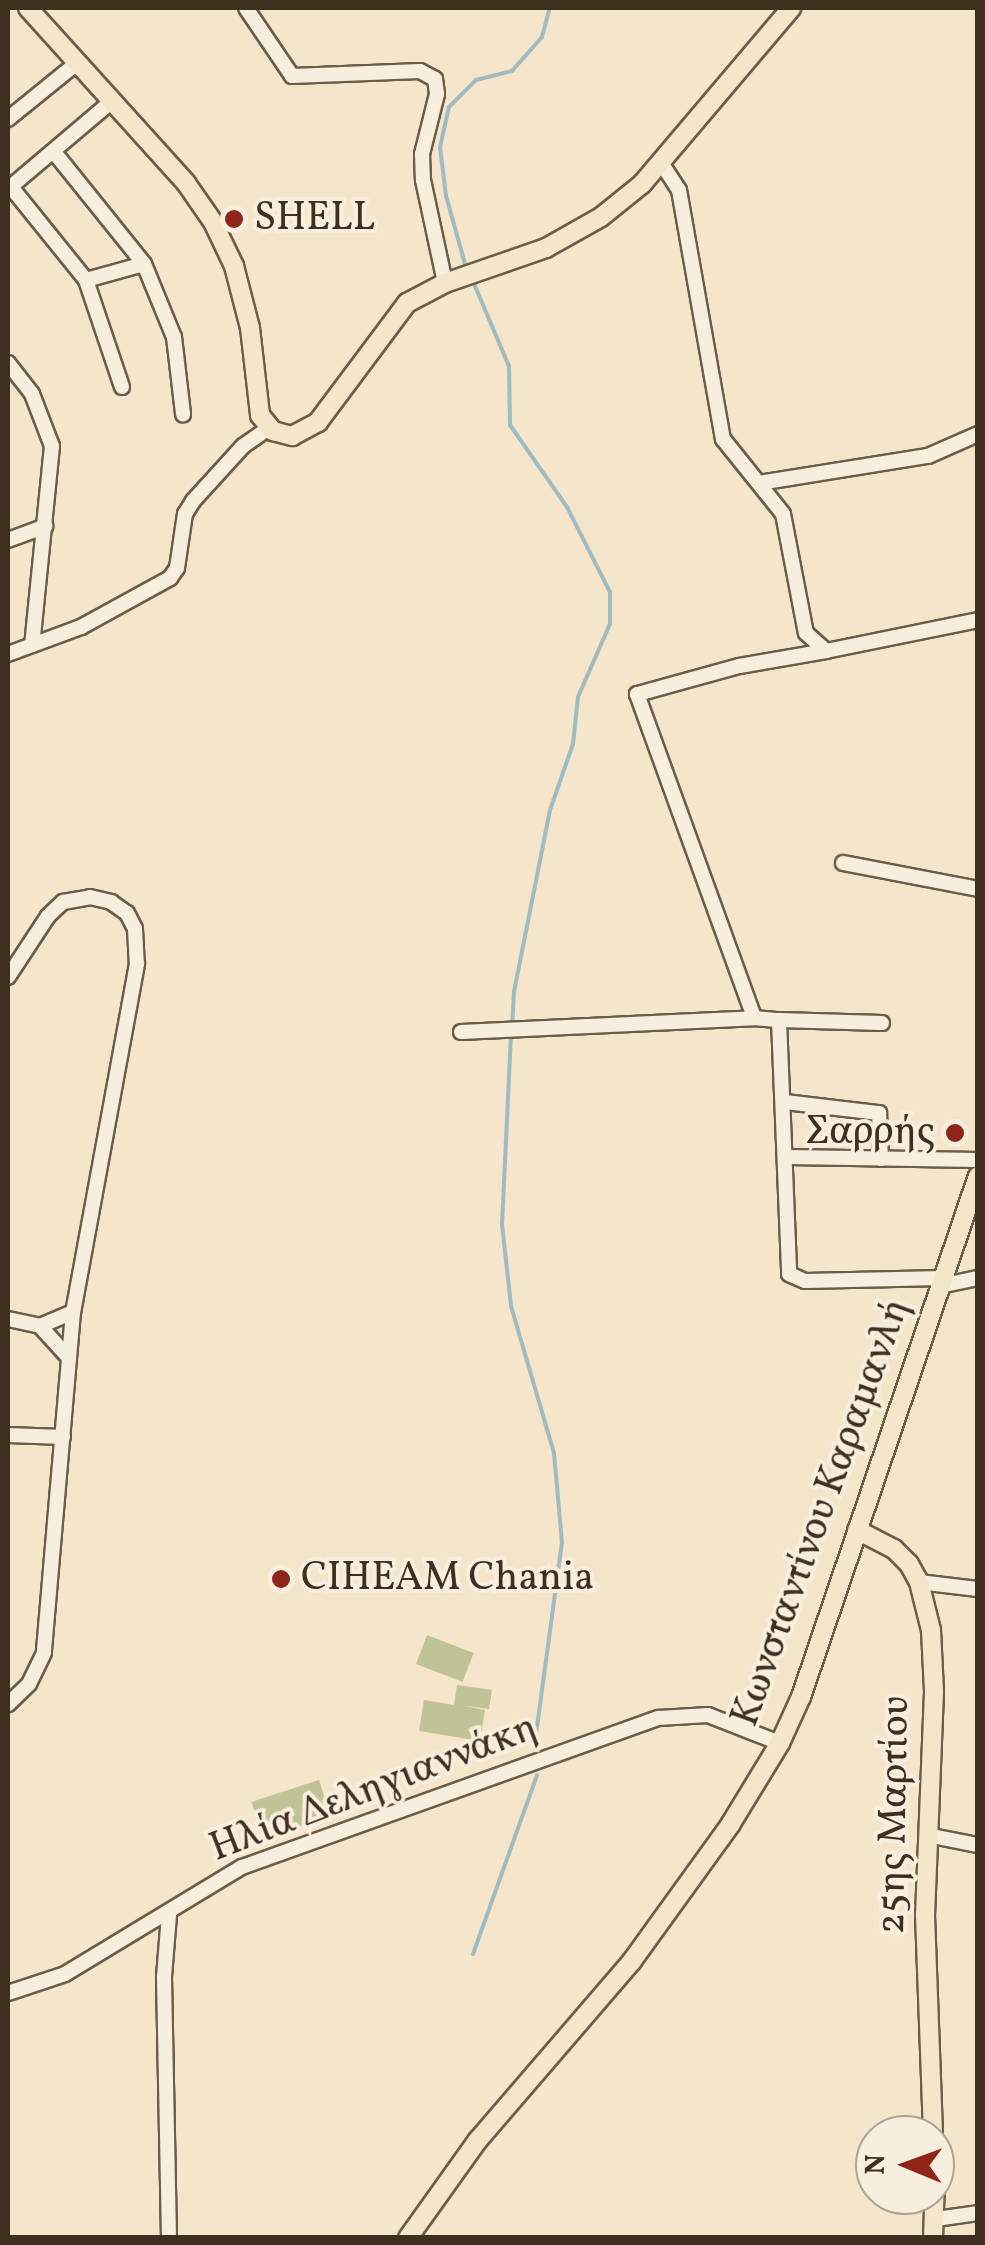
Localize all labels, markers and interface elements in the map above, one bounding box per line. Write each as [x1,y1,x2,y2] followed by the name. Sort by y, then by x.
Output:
[254,195,375,243] place label: SHELL
[223,208,245,230] marker: SHELL
[805,1109,935,1157] place label: Σαρρής
[944,1122,966,1144] marker: Σαρρής
[722,1293,922,1733] street label: Κωνσταντίνου Καραμανλή
[301,1555,594,1603] place label: CIHEAM Chania
[270,1568,292,1590] marker: CIHEAM Chania
[869,1695,921,1935] street label: 25ης Μαρτίου
[204,1704,544,1874] street label: Ηλία Δεληγιαννάκη
[855,2115,955,2215] north arrow
[857,2154,896,2175] text: N

